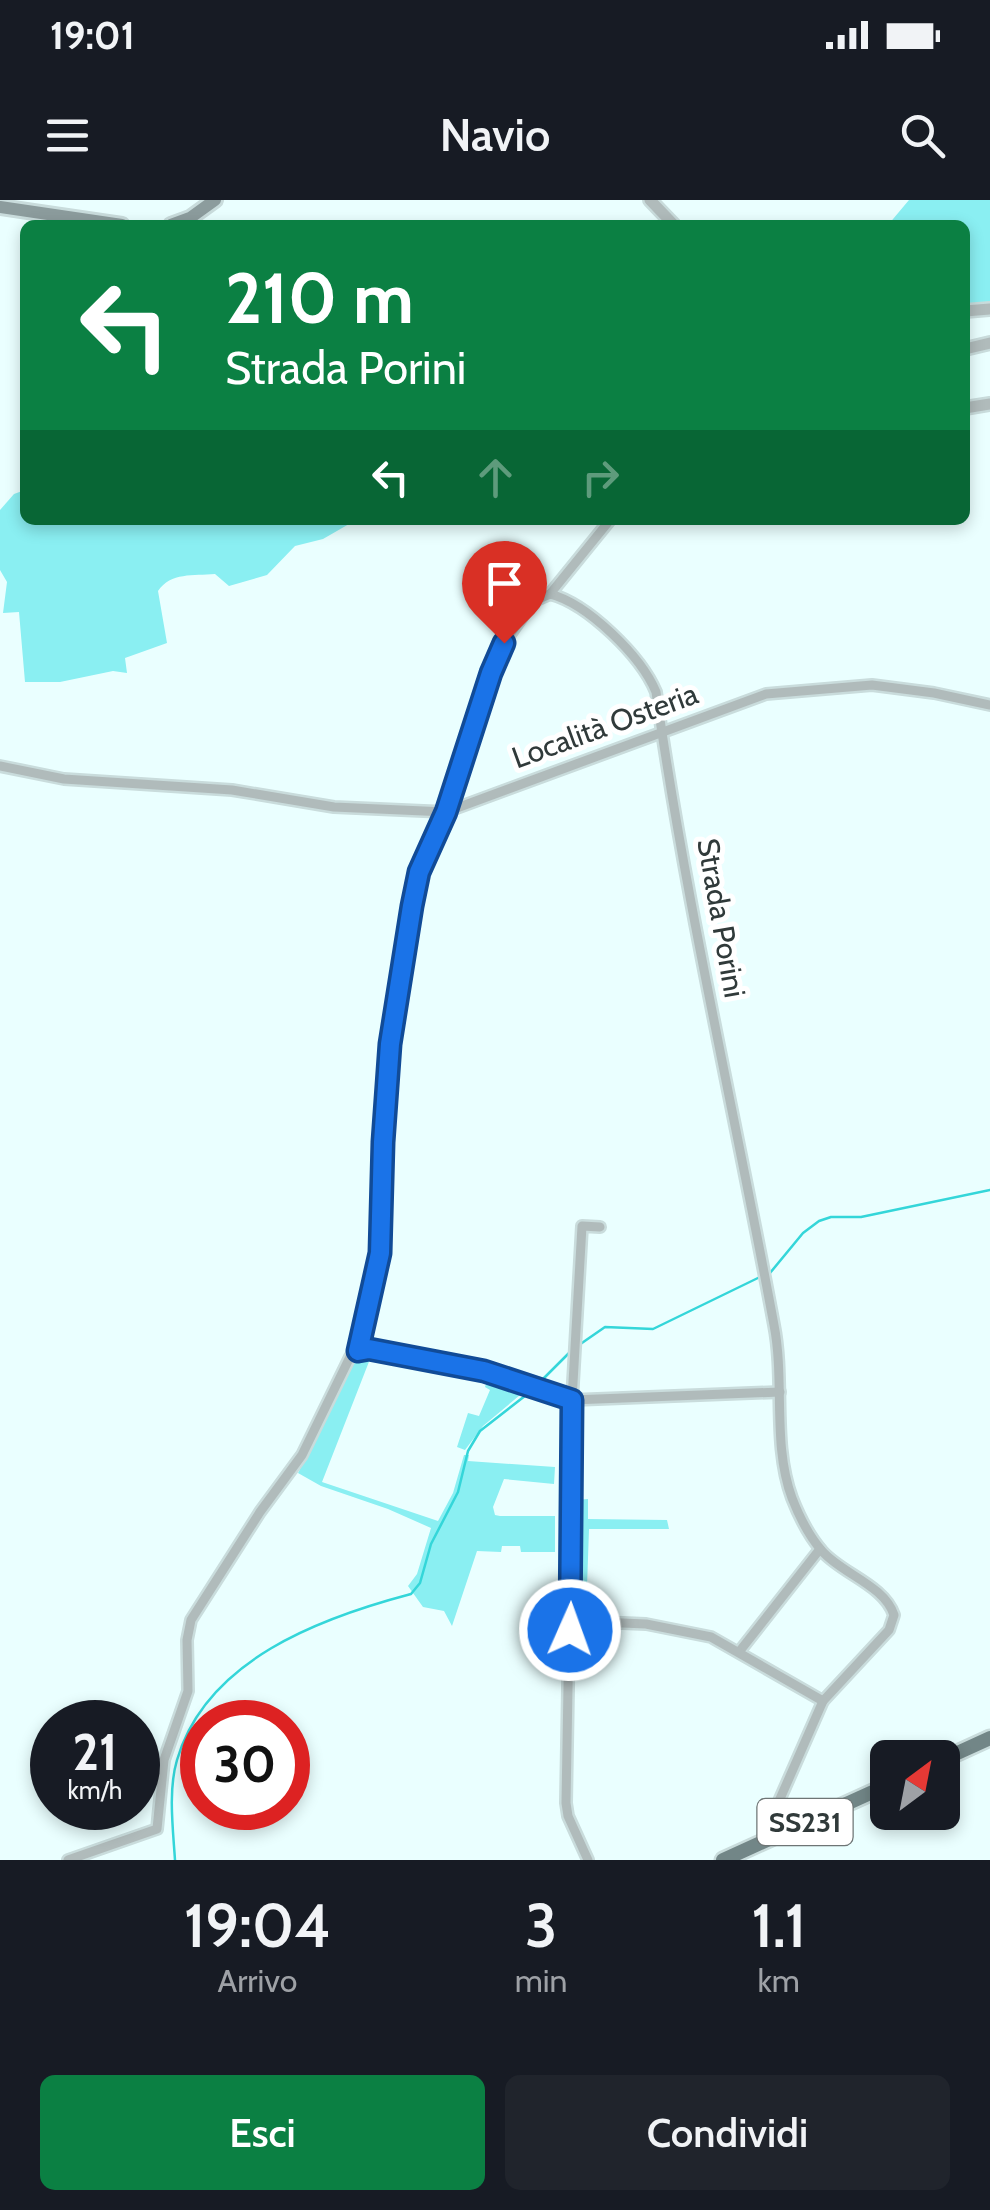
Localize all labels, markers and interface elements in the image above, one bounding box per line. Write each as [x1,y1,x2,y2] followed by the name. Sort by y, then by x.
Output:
[50,12,135,59] text: 19:01
[40,108,95,163] icon: menu
[440,108,550,162] text: Navio
[895,108,950,163] icon: search
[225,255,414,341] text: 210 m
[60,260,190,390] icon: left
[225,341,466,395] text: Strada Porini
[363,450,418,505] icon: left
[468,450,523,505] icon: ahead
[573,450,628,505] icon: right
[462,541,547,644] pin
[477,556,532,611] icon: arrive
[507,675,703,776] street label: Località Osteria
[689,835,754,1000] street label: Strada Porini
[518,1578,622,1682] position arrow
[180,1700,310,1830] speed limit sign: 30
[73,1722,117,1783] text: 21
[870,1740,960,1830] north arrow
[870,1740,960,1830] map controls
[68,1775,122,1805] text: km/h
[758,1799,852,1845] road number: SS231
[184,1889,331,1962] text: 19:04
[525,1889,557,1962] text: 3
[751,1889,806,1962] text: 1.1
[217,1961,297,2000] text: Arrivo
[515,1961,567,2000] text: min
[758,1961,800,2000] text: km
[40,2075,485,2190] button: Esci
[505,2075,950,2190] button: Condividi

